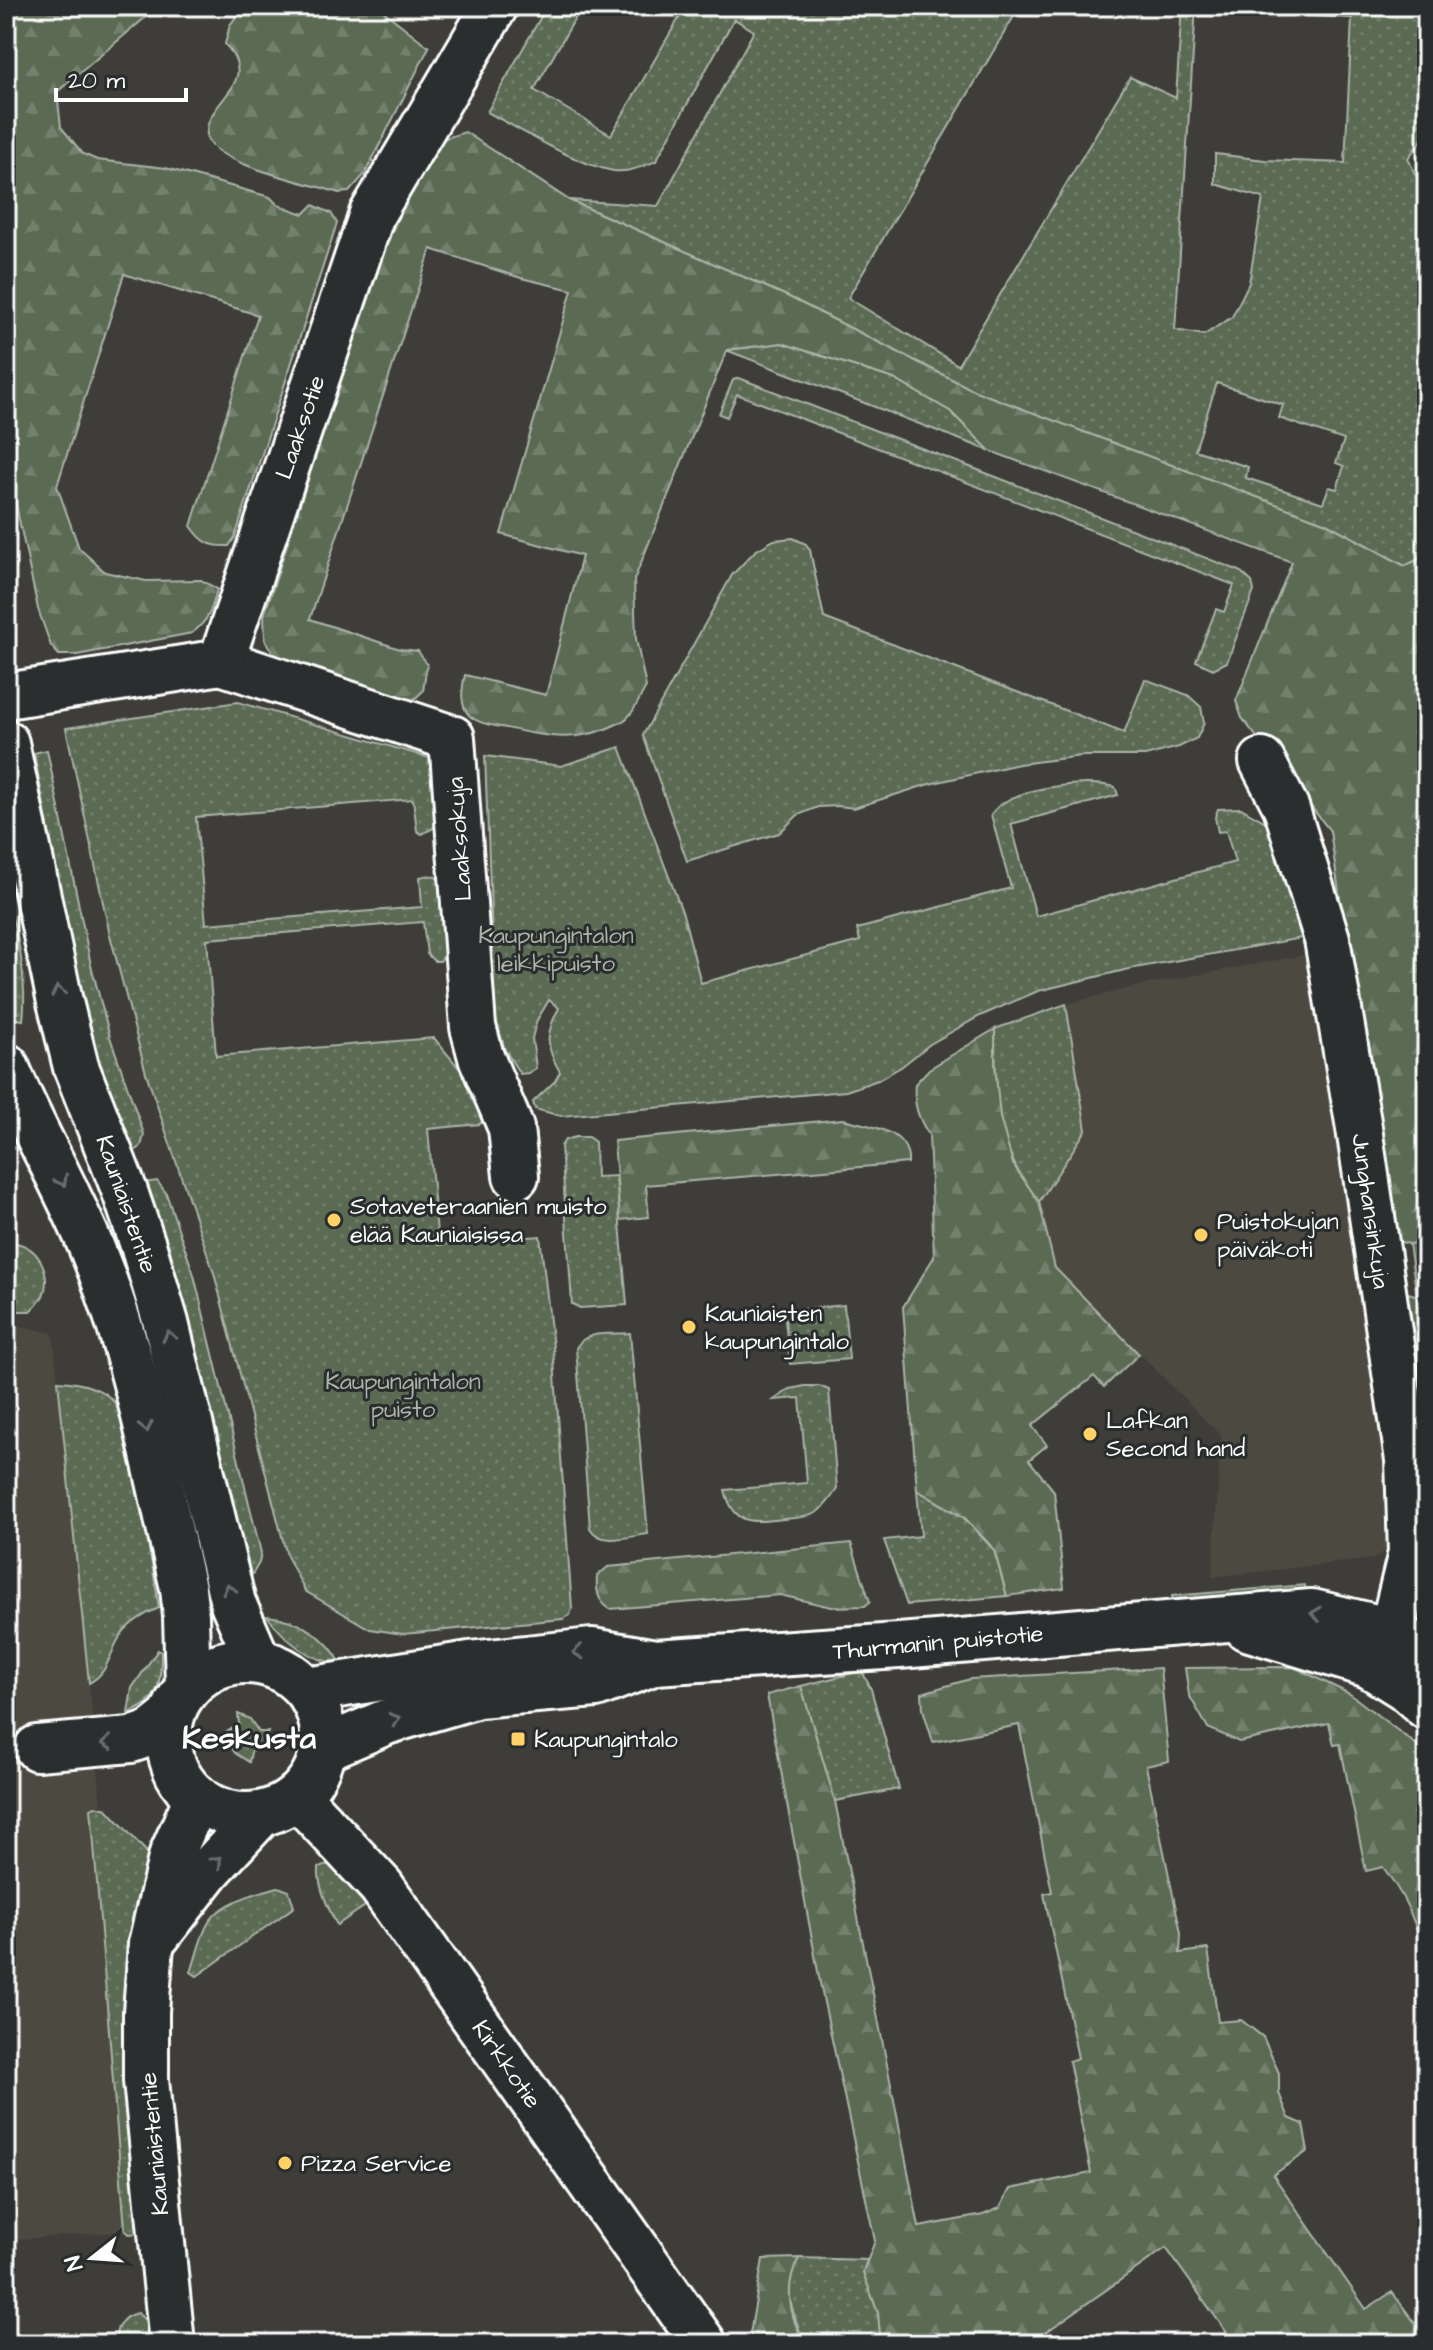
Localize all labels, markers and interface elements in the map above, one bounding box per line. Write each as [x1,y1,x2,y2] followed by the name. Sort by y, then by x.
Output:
[56,52,186,102] scale bar
[68,64,125,98] text: 20 m
[267,371,335,484] street label: Laaksotie
[439,776,481,902] street label: Laaksokuja
[478,919,634,981] park label: Kaupungintalon leikkipuisto
[50,985,67,999] one-way arrow
[87,1131,165,1278] street label: Kauniaistentie
[1341,1131,1398,1291] street label: Junghansinkuja
[53,1173,68,1188] one-way arrow
[350,1190,607,1252] place label: Sotaveteraanien muisto elää Kauniaisissa
[1217,1205,1339,1267] place label: Puistokujan päiväkoti
[325,1211,343,1229] marker: Sotaveteraanien muisto elää Kauniaisissa
[1192,1226,1210,1244] marker: Puistokujan päiväkoti
[705,1297,849,1360] place label: Kauniaisten kaupungintalo
[680,1318,698,1336] marker: Kauniaisten kaupungintalo
[161,1329,178,1343] one-way arrow
[325,1365,481,1427] park label: Kaupungintalon puisto
[1106,1404,1245,1466] place label: Lafkan Second hand
[137,1419,154,1433] one-way arrow
[1081,1425,1099,1443] marker: Lafkan Second hand
[222,1582,239,1596] one-way arrow
[1309,1606,1322,1623] one-way arrow
[831,1617,1045,1669] street label: Thurmanin puistotie
[571,1644,584,1661] one-way arrow
[387,1713,401,1729] one-way arrow
[182,1716,317,1761] district label: Keskusta
[534,1723,678,1758] place label: Kaupungintalo
[509,1730,527,1748] marker: Kaupungintalo
[100,1734,113,1751] one-way arrow
[208,1856,223,1870] one-way arrow
[463,2014,549,2116] street label: Kirkkotie
[132,2071,178,2217] street label: Kauniaistentie
[301,2147,451,2181] place label: Pizza Service
[276,2154,294,2172] marker: Pizza Service
[52,2218,132,2298] north arrow
[57,2252,91,2275] text: N

